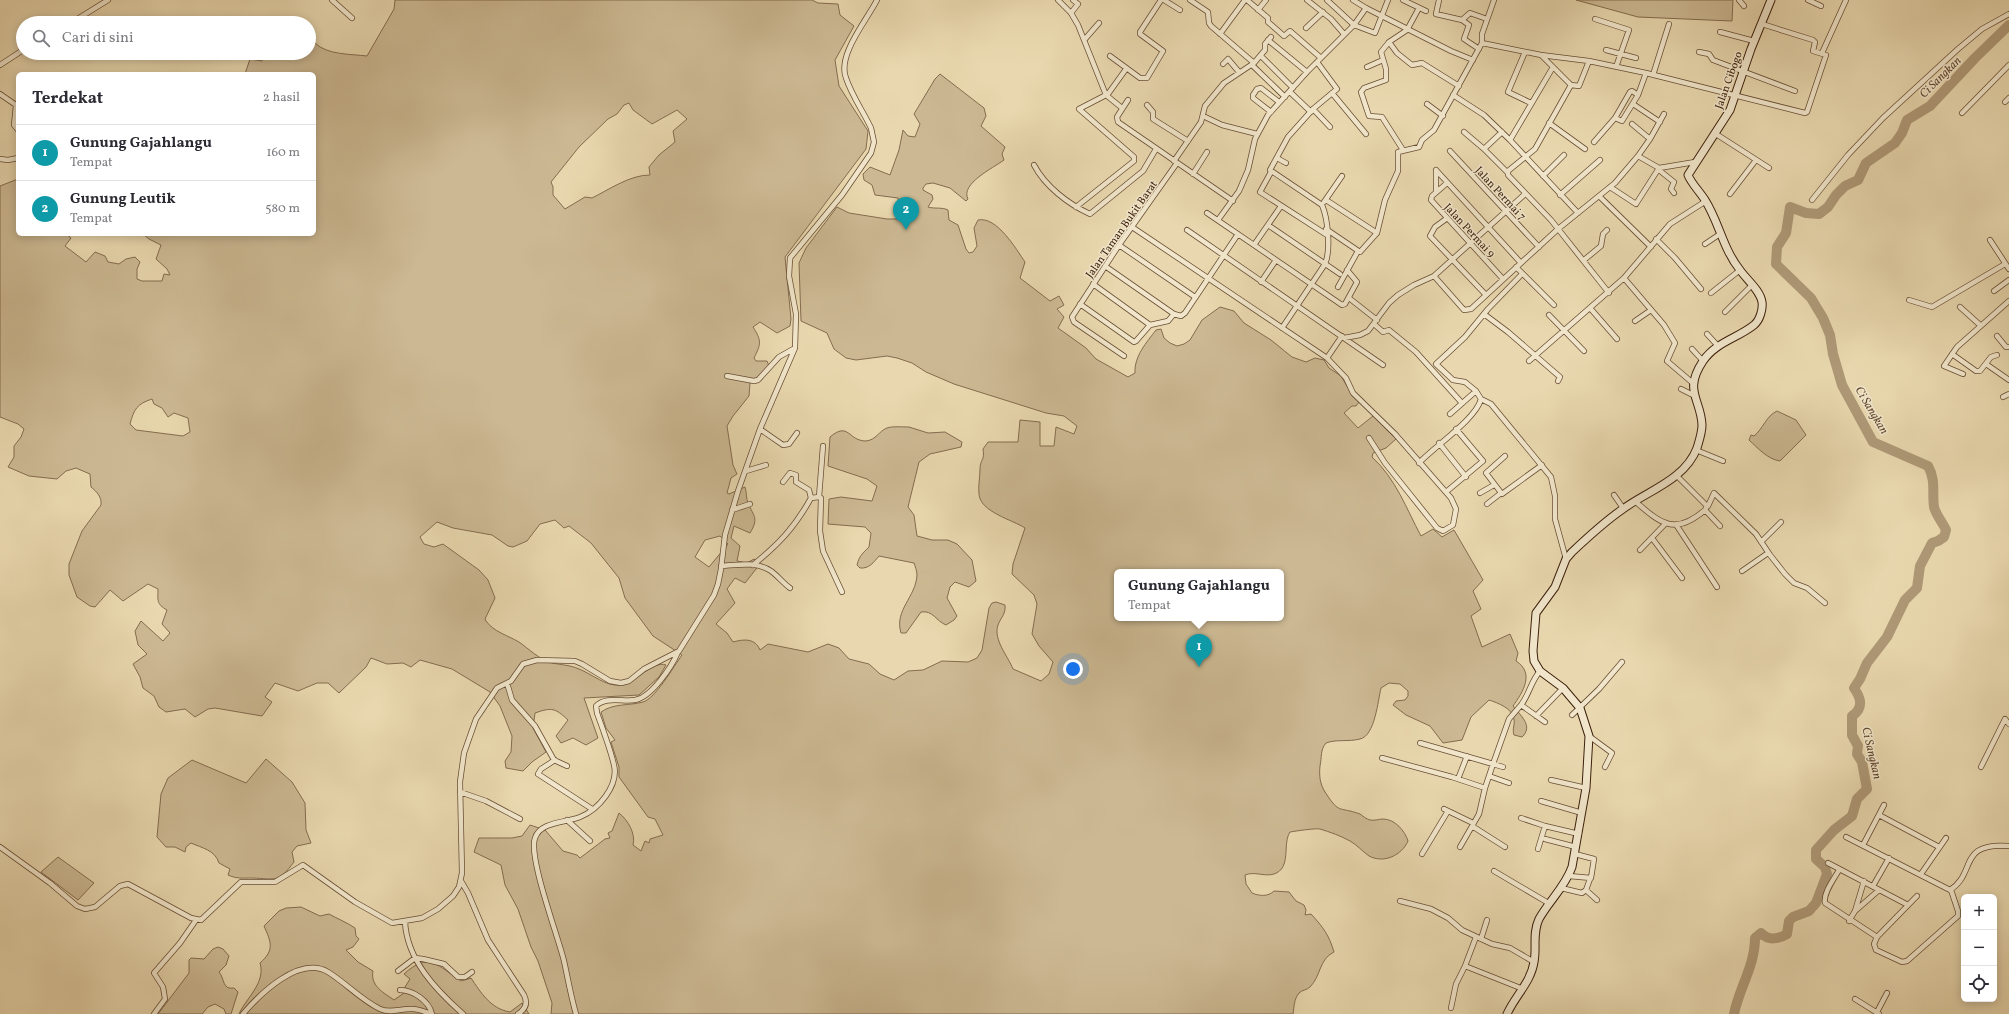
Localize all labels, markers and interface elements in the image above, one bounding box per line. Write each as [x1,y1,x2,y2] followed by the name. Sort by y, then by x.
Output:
[16,16,316,60] search box
[30,27,52,49] icon: search
[62,28,133,49] text: Cari di sini
[1712,49,1747,111] street label: Jalan Cibogo
[1916,53,1965,102] water label: Ci Sangkan
[32,87,103,110] text: Terdekat
[263,89,300,107] text: 2 hasil
[70,133,212,154] text: Gunung Gajahlangu
[42,144,48,162] text: 1
[266,144,300,162] text: 160 m
[70,154,113,172] text: Tempat
[1471,164,1529,224] street label: Jalan Permai 7
[1083,178,1162,282] street label: Jalan Taman Bukit Barat
[70,189,176,210] text: Gunung Leutik
[893,197,919,230] pin: 2
[42,200,48,218] text: 2
[265,200,300,218] text: 580 m
[1440,201,1498,262] street label: Jalan Permai 9
[70,210,113,228] text: Tempat
[1851,384,1892,437] water label: Ci Sangkan
[1114,569,1284,621] popup
[1128,576,1270,597] text: Gunung Gajahlangu
[1128,597,1171,615] text: Tempat
[1186,634,1212,667] pin: 1
[1063,659,1083,679] your location
[1857,726,1885,781] water label: Ci Sangkan
[1961,894,1997,1002] map controls
[1961,894,1997,930] button: +
[1961,930,1997,966] button: −
[1961,966,1997,1002] button: locate

